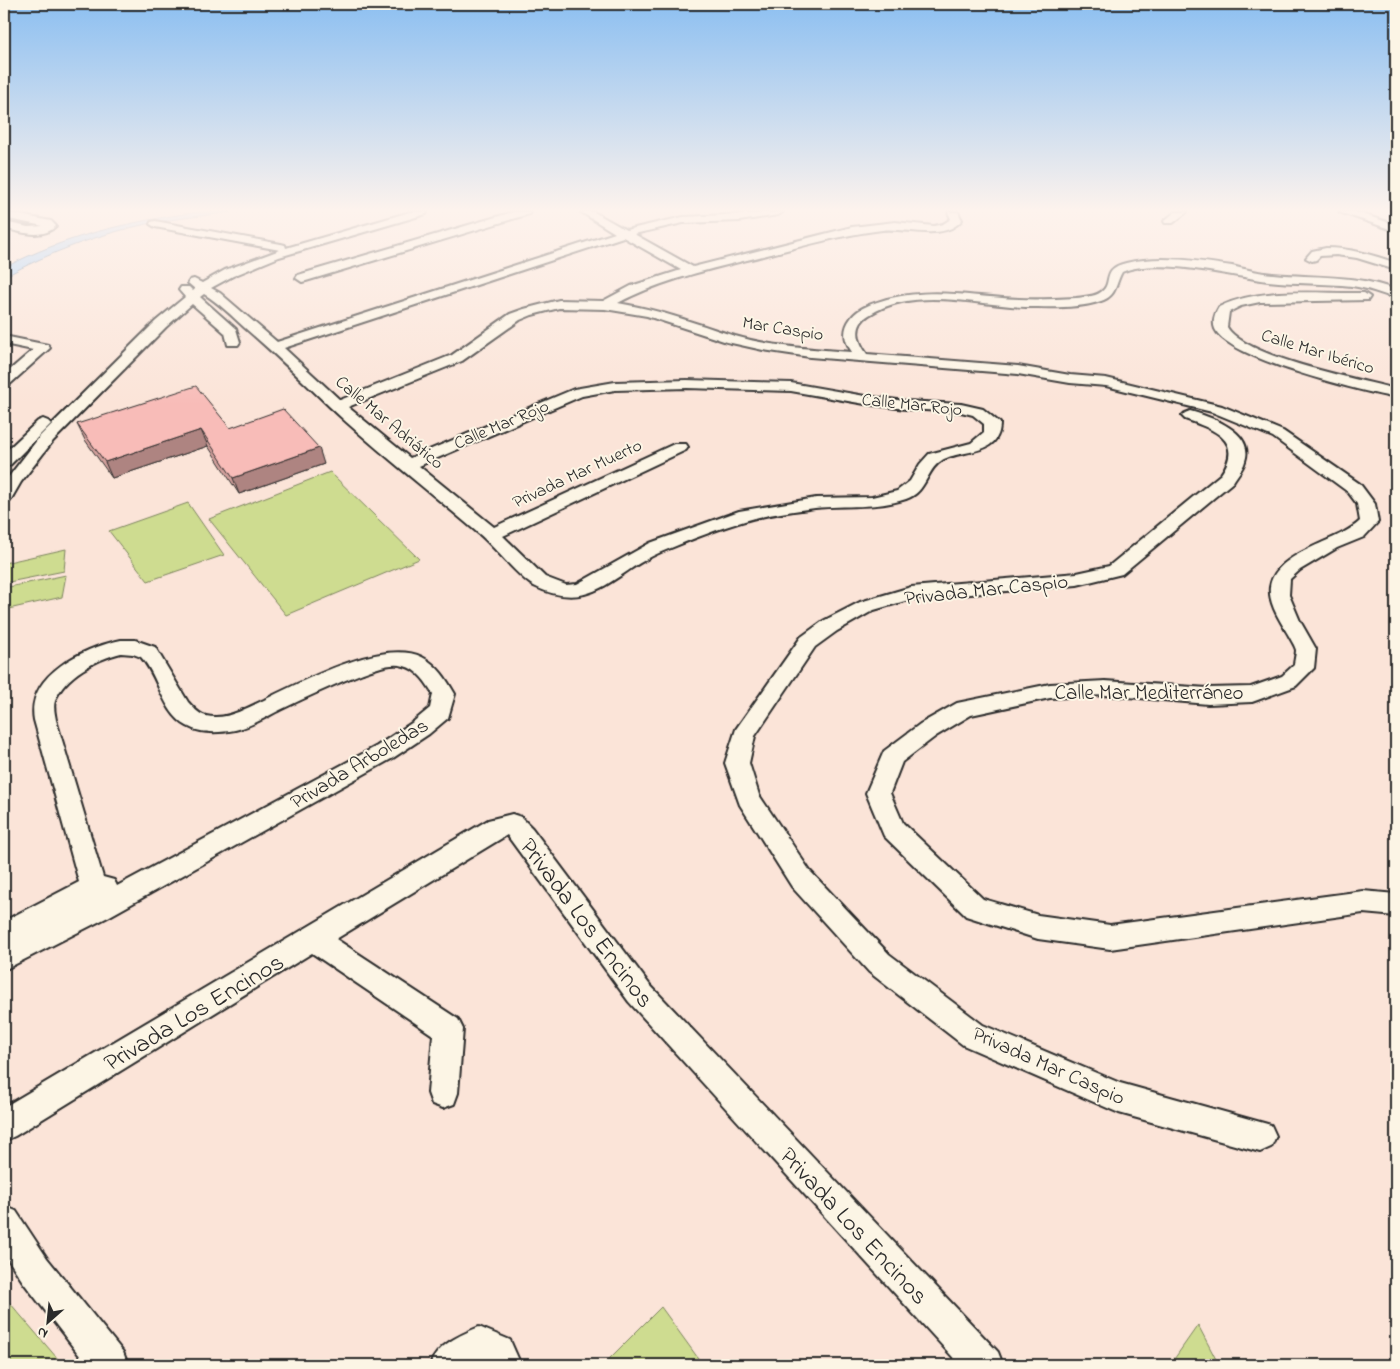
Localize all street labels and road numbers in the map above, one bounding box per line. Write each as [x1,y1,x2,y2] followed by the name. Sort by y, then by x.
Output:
[740,311,825,349] street label: Mar Caspio
[1258,323,1377,382] street label: Calle Mar Ibérico
[329,370,449,477] street label: Calle Mar Adriático
[860,388,963,424] street label: Calle Mar Rojo
[450,394,553,458] street label: Calle Mar Rojo
[509,433,647,516] street label: Privada Mar Muerto
[903,567,1070,615] street label: Privada Mar Caspio
[1055,679,1244,709] street label: Calle Mar Mediterráneo
[285,712,435,818] street label: Privada Arboledas
[510,831,662,1016] street label: Privada Los Encinos
[98,945,291,1082] street label: Privada Los Encinos
[967,1020,1130,1114] street label: Privada Mar Caspio
[770,1140,936,1314] street label: Privada Los Encinos

